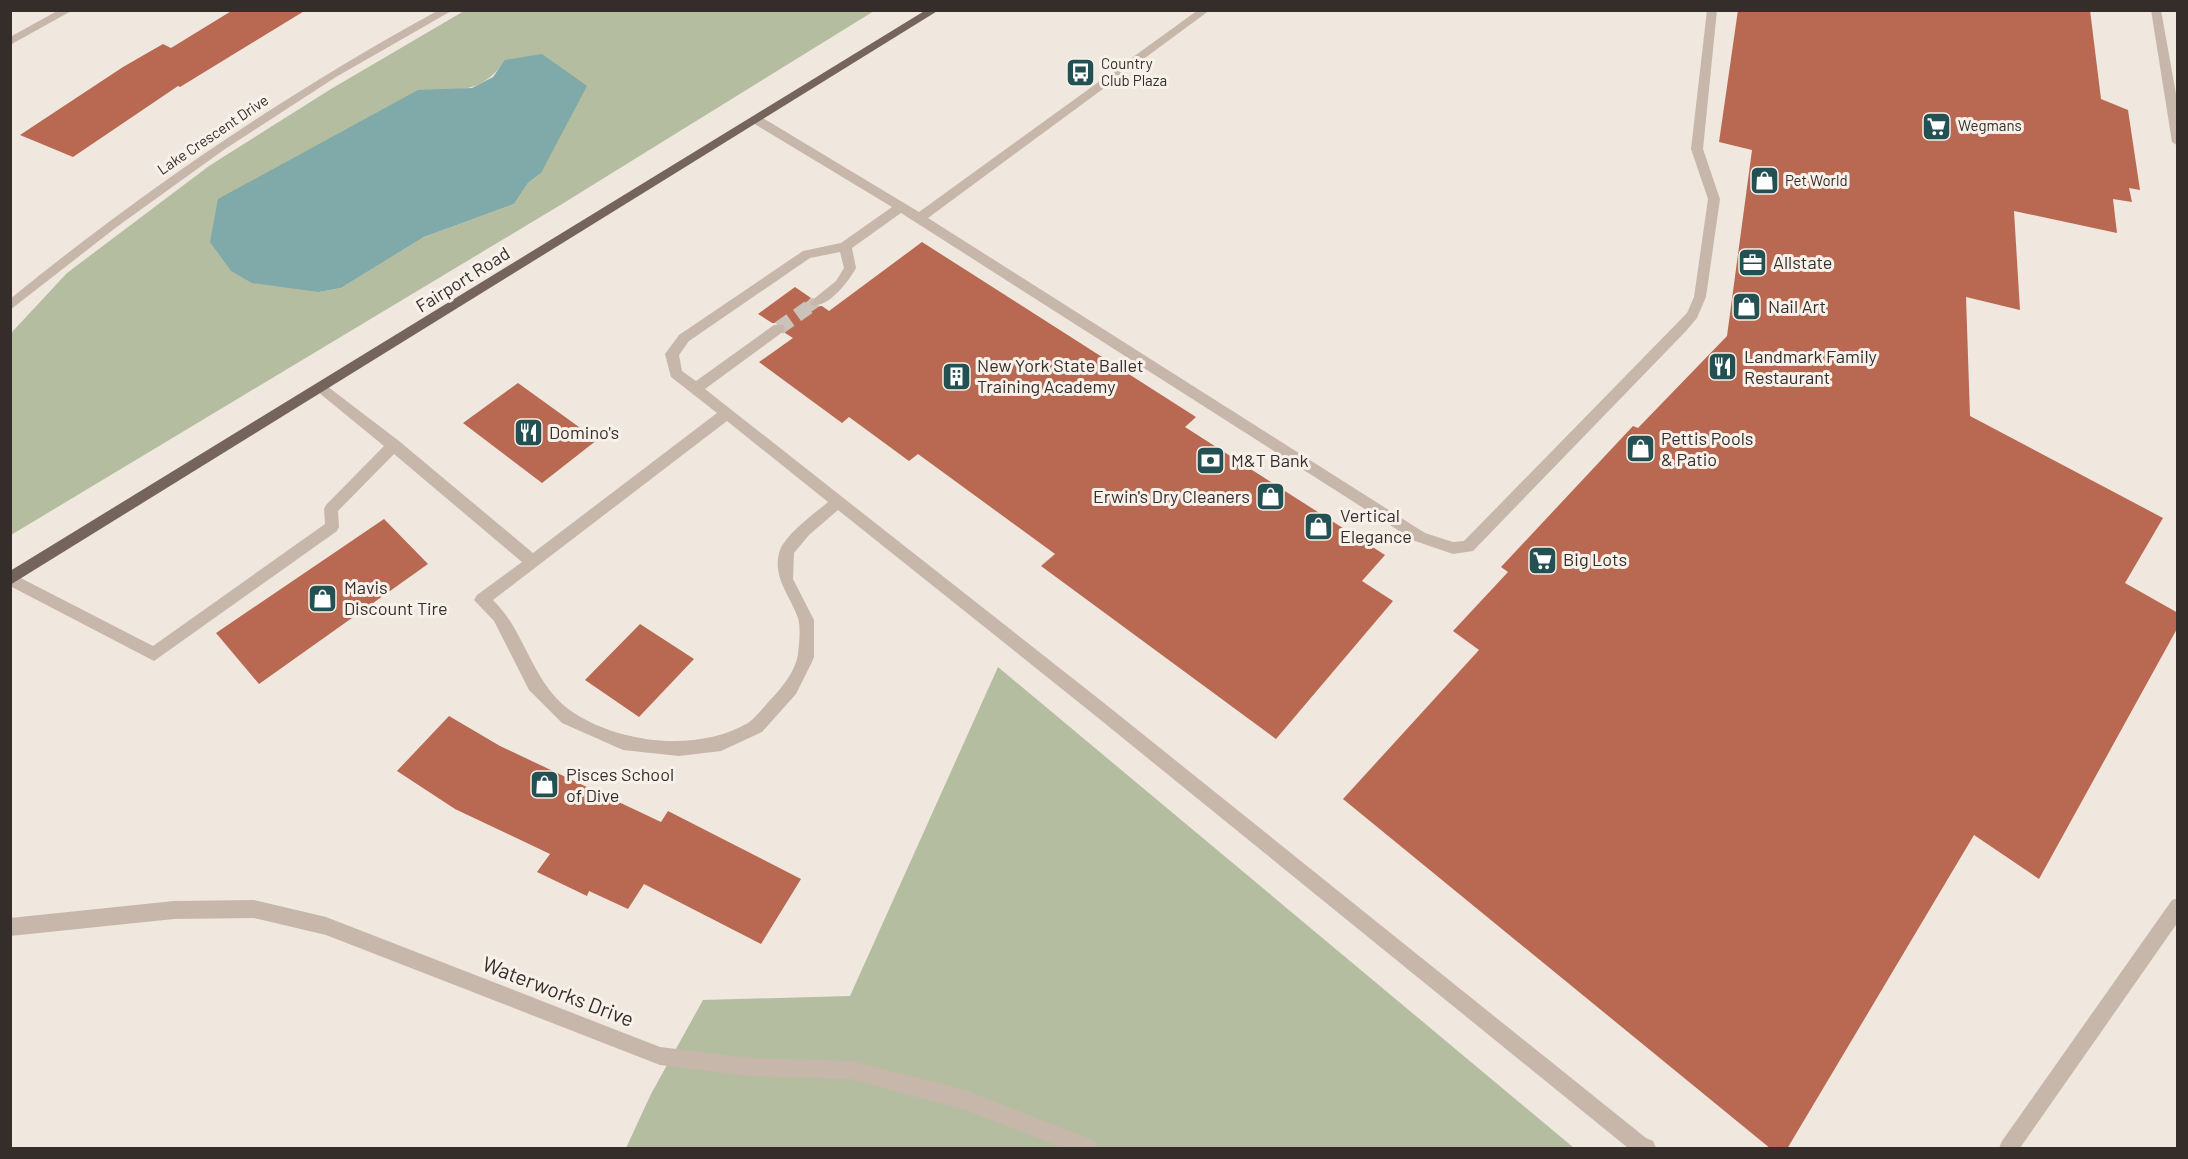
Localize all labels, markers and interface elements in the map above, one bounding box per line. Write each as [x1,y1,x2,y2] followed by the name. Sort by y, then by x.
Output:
[1101,54,1167,89] place label: Country Club Plaza
[1064,57,1096,89] bus stop icon: Country Club Plaza
[154,90,271,178] street label: Lake Crescent Drive
[1921,110,1953,142] supermarket icon: Wegmans
[1958,116,2022,134] place label: Wegmans
[1748,165,1780,197] shop icon: Pet World
[1785,171,1848,189] place label: Pet World
[412,242,513,317] street label: Fairport Road
[1736,247,1768,279] office icon: Allstate
[1773,251,1832,273] place label: Allstate
[1731,291,1763,323] shop icon: Nail Art
[1768,295,1826,317] place label: Nail Art
[1744,345,1877,388] place label: Landmark Family Restaurant
[1707,351,1739,383] restaurant icon: Landmark Family Restaurant
[977,354,1144,397] place label: New York State Ballet Training Academy
[940,360,972,392] building icon: New York State Ballet Training Academy
[512,417,544,449] restaurant icon: Domino's
[549,421,619,443] place label: Domino's
[1661,427,1754,470] place label: Pettis Pools & Patio
[1624,433,1656,465] shop icon: Pettis Pools & Patio
[1194,445,1226,477] bank icon: M&T Bank
[1231,449,1309,471] place label: M&T Bank
[1255,481,1287,513] shop icon: Erwin's Dry Cleaners
[1093,485,1250,507] place label: Erwin's Dry Cleaners
[1340,504,1412,547] place label: Vertical Elegance
[1303,510,1335,542] shop icon: Vertical Elegance
[1526,544,1558,576] supermarket icon: Big Lots
[1563,548,1627,570] place label: Big Lots
[344,576,448,619] place label: Mavis Discount Tire
[307,582,339,614] shop icon: Mavis Discount Tire
[566,763,674,806] place label: Pisces School of Dive
[529,769,561,801] shop icon: Pisces School of Dive
[479,950,638,1031] street label: Waterworks Drive

